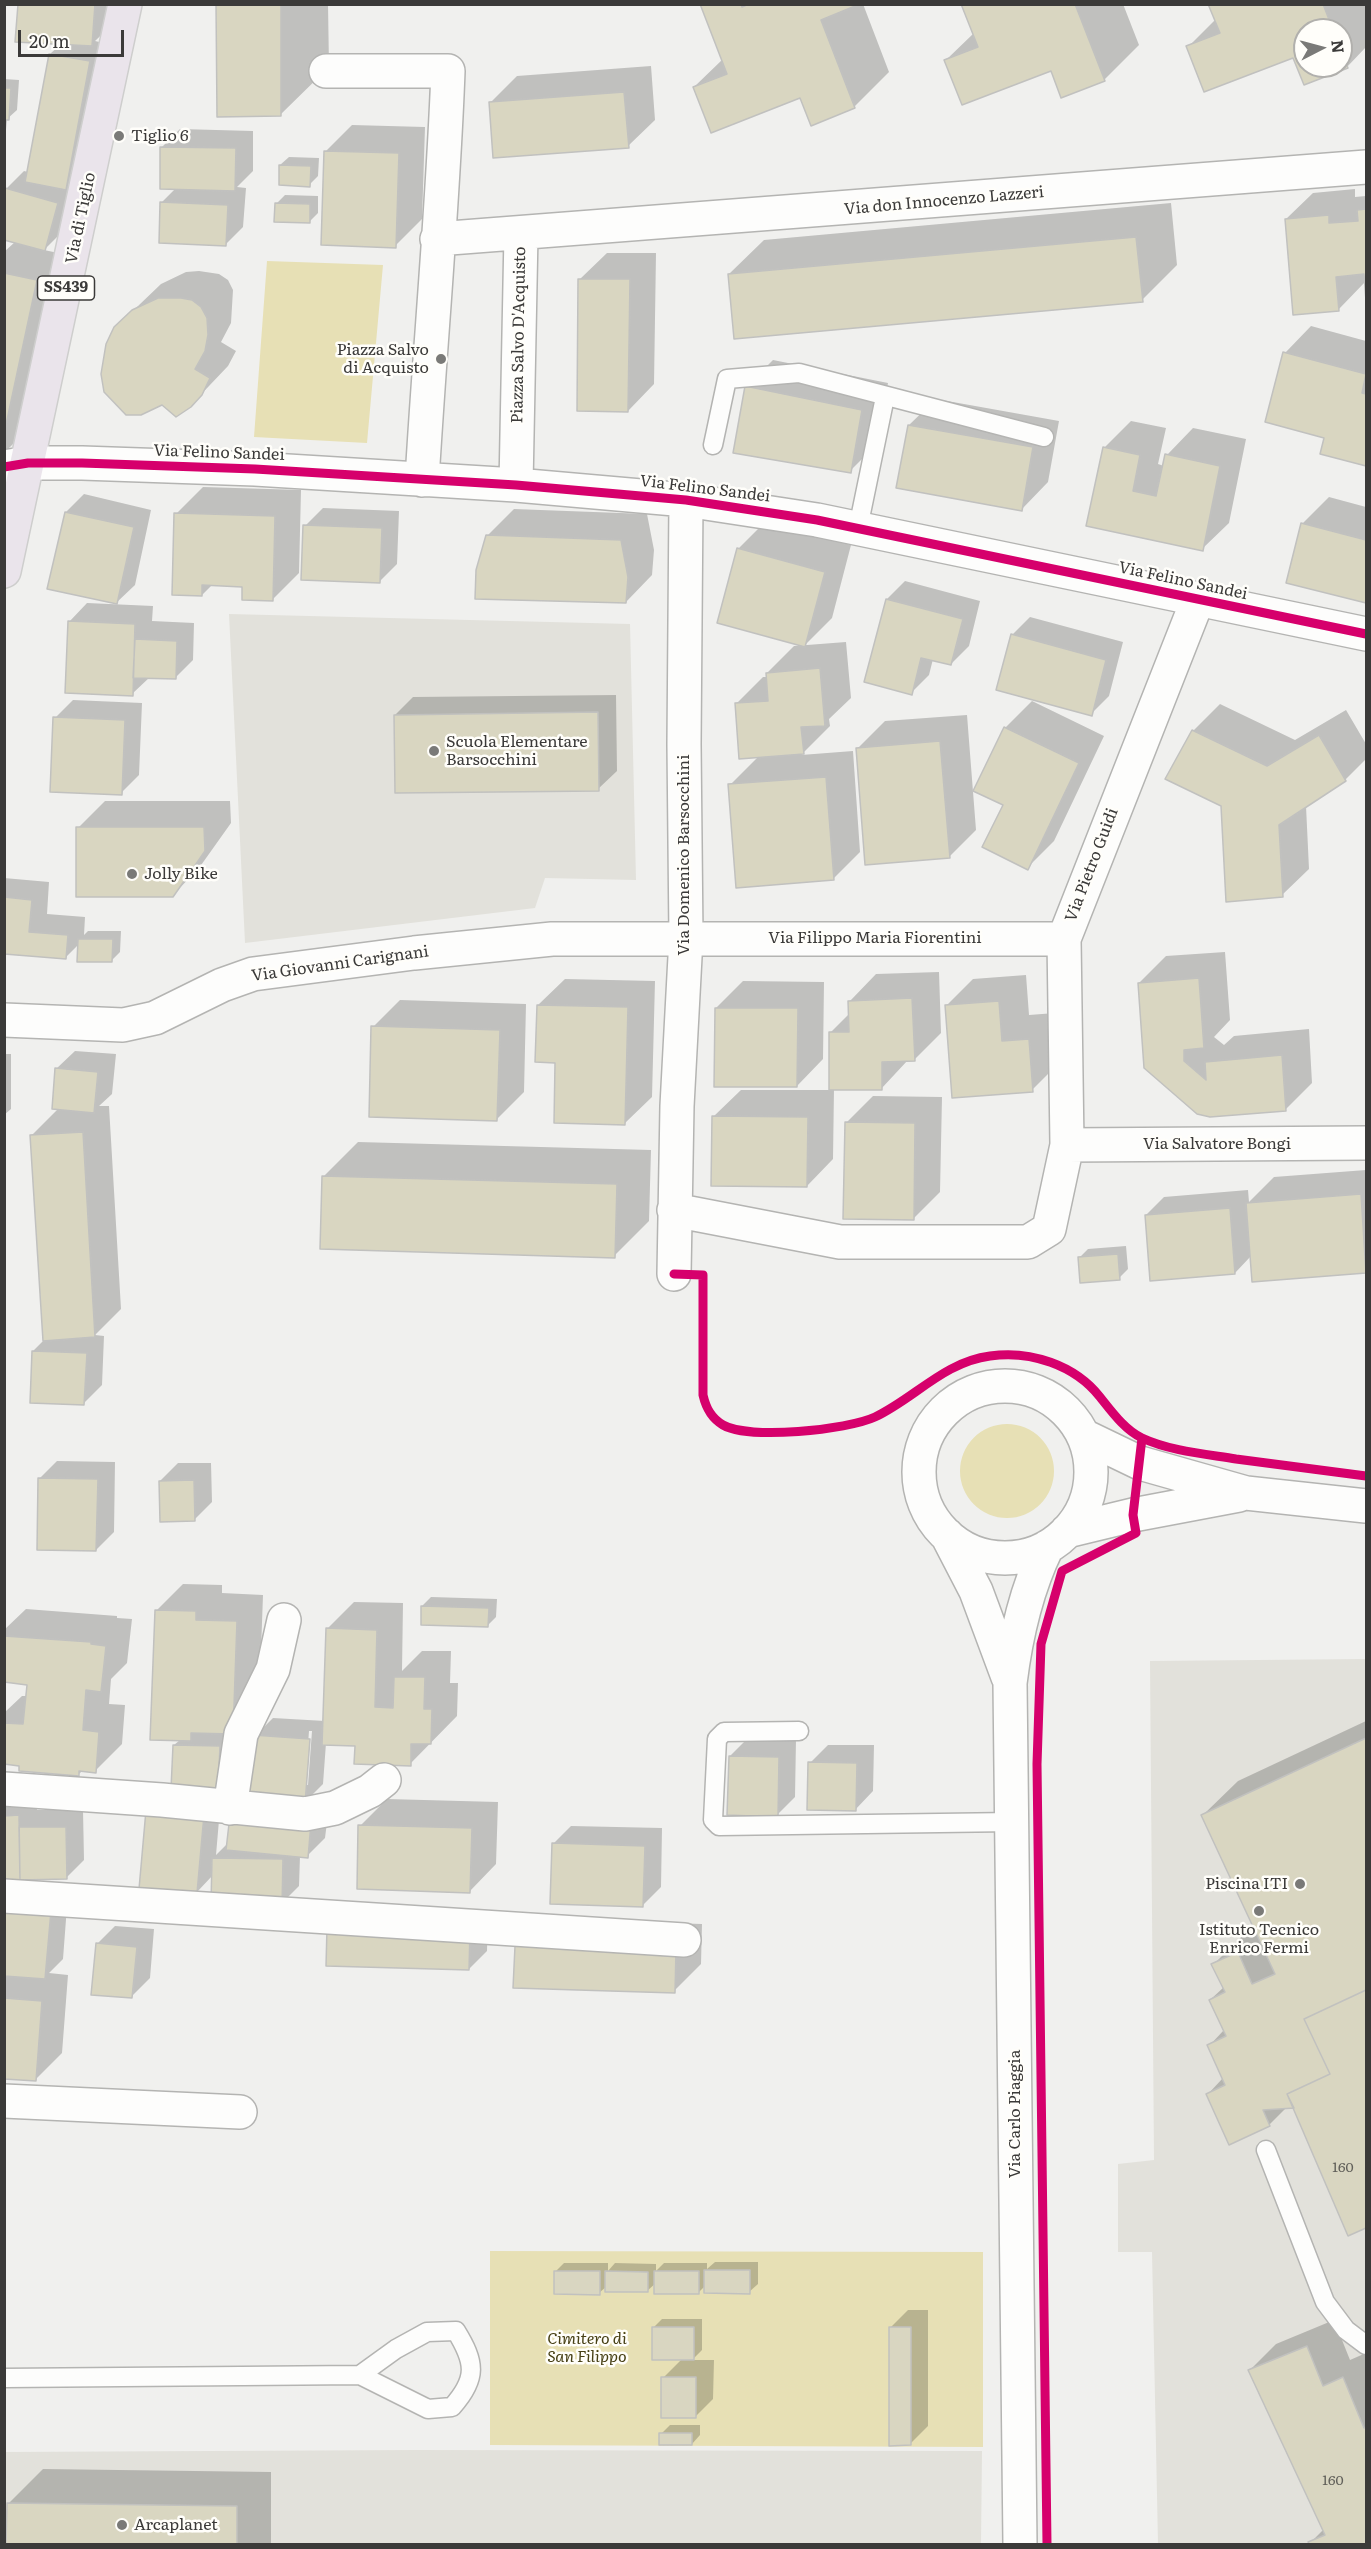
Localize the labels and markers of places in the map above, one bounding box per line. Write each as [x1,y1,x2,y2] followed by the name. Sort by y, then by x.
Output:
[131,126,189,146] place label: Tiglio 6
[112,129,126,143] marker: Tiglio 6
[337,340,429,378] place label: Piazza Salvo di Acquisto
[434,352,448,366] marker: Piazza Salvo di Acquisto
[446,732,588,770] place label: Scuola Elementare Barsocchini
[427,744,441,758] marker: Scuola Elementare Barsocchini
[144,864,218,884] place label: Jolly Bike
[125,867,139,881] marker: Jolly Bike
[1205,1874,1288,1894] place label: Piscina ITI
[1293,1877,1307,1891] marker: Piscina ITI
[1252,1904,1266,1918] marker: Istituto Tecnico Enrico Fermi
[1199,1920,1319,1958] place label: Istituto Tecnico Enrico Fermi
[134,2515,218,2535] place label: Arcaplanet
[115,2518,129,2532] marker: Arcaplanet

